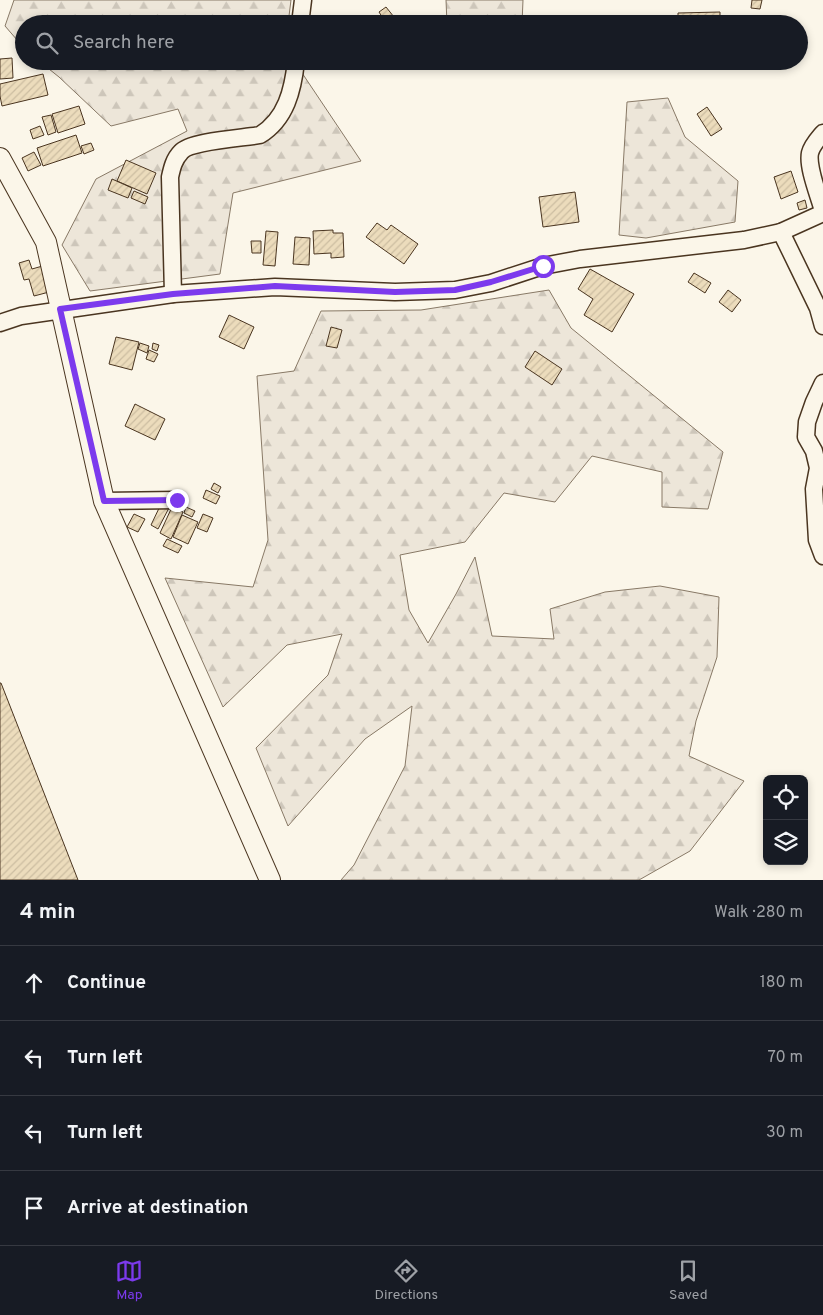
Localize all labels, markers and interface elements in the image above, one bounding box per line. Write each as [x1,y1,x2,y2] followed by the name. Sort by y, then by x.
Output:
[15,15,808,70] search box
[33,29,61,57] icon: search
[73,31,175,55] text: Search here
[532,255,555,278] route start
[166,489,189,512] route end
[763,775,808,865] map controls
[763,775,808,820] button: locate
[763,820,808,865] button: layers
[20,899,76,926] text: 4 min
[714,903,803,923] text: Walk · 280 m
[20,969,48,997] icon: ahead
[67,971,146,995] text: Continue
[760,973,803,993] text: 180 m
[20,1044,48,1072] icon: left
[67,1046,143,1070] text: Turn left
[768,1048,803,1068] text: 70 m
[20,1119,48,1147] icon: left
[67,1121,143,1145] text: Turn left
[766,1123,803,1143] text: 30 m
[20,1194,48,1222] icon: arrive
[67,1196,248,1220] text: Arrive at destination
[115,1257,143,1304] tab: Map
[374,1257,438,1304] tab: Directions
[669,1257,708,1304] tab: Saved

